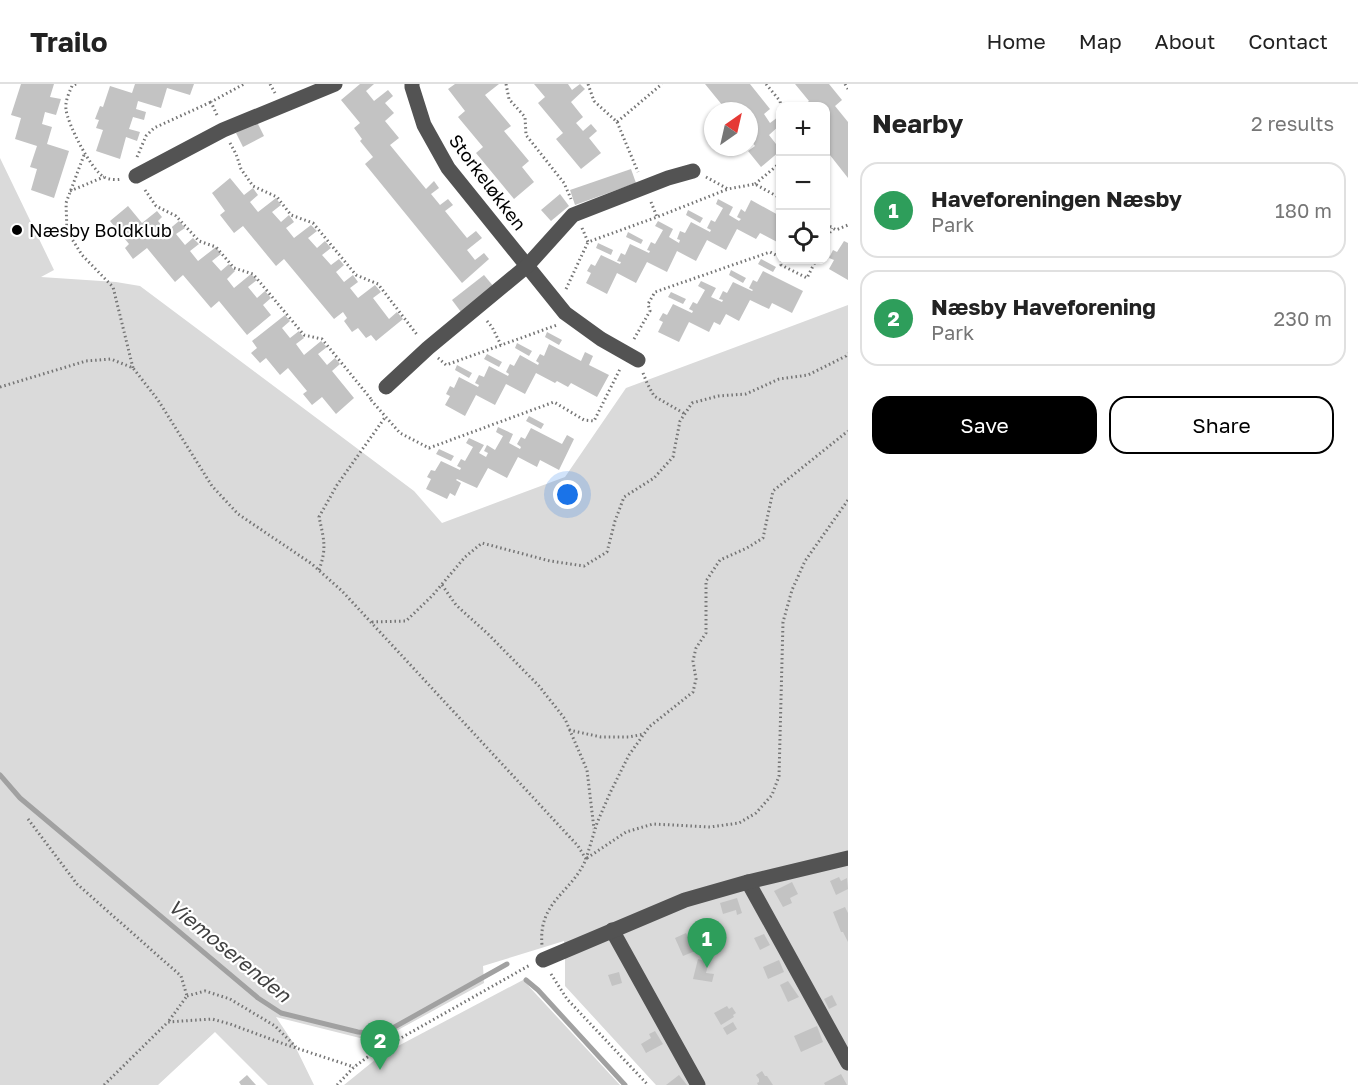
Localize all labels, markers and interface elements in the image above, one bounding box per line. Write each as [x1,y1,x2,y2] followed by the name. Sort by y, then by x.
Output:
[30,25,108,58] text: Trailo
[986,28,1046,54] text: Home
[1079,28,1122,54] text: Map
[1155,28,1215,54] text: About
[1248,28,1328,54] text: Contact
[704,102,758,156] north arrow
[776,102,830,264] map controls
[776,102,830,156] button: +
[872,108,963,139] text: Nearby
[1251,111,1334,135] text: 2 results
[445,130,531,234] street label: Storkeløkken
[776,156,830,210] button: −
[931,185,1182,212] text: Haveforeningen Næsby
[888,198,899,222] text: 1
[1275,198,1332,222] text: 180 m
[776,210,830,264] button: locate
[931,212,974,236] text: Park
[29,219,172,241] place label: Næsby Boldklub
[10,223,24,237] marker: Næsby Boldklub
[931,293,1156,320] text: Næsby Haveforening
[887,306,900,330] text: 2
[1274,306,1332,330] text: 230 m
[931,320,974,344] text: Park
[872,396,1097,454] button: Save
[1109,396,1334,454] button: Share
[553,480,582,509] your location
[164,893,296,1007] water label: Viemoserenden
[688,918,726,968] pin: 1
[360,1020,400,1070] pin: 2

